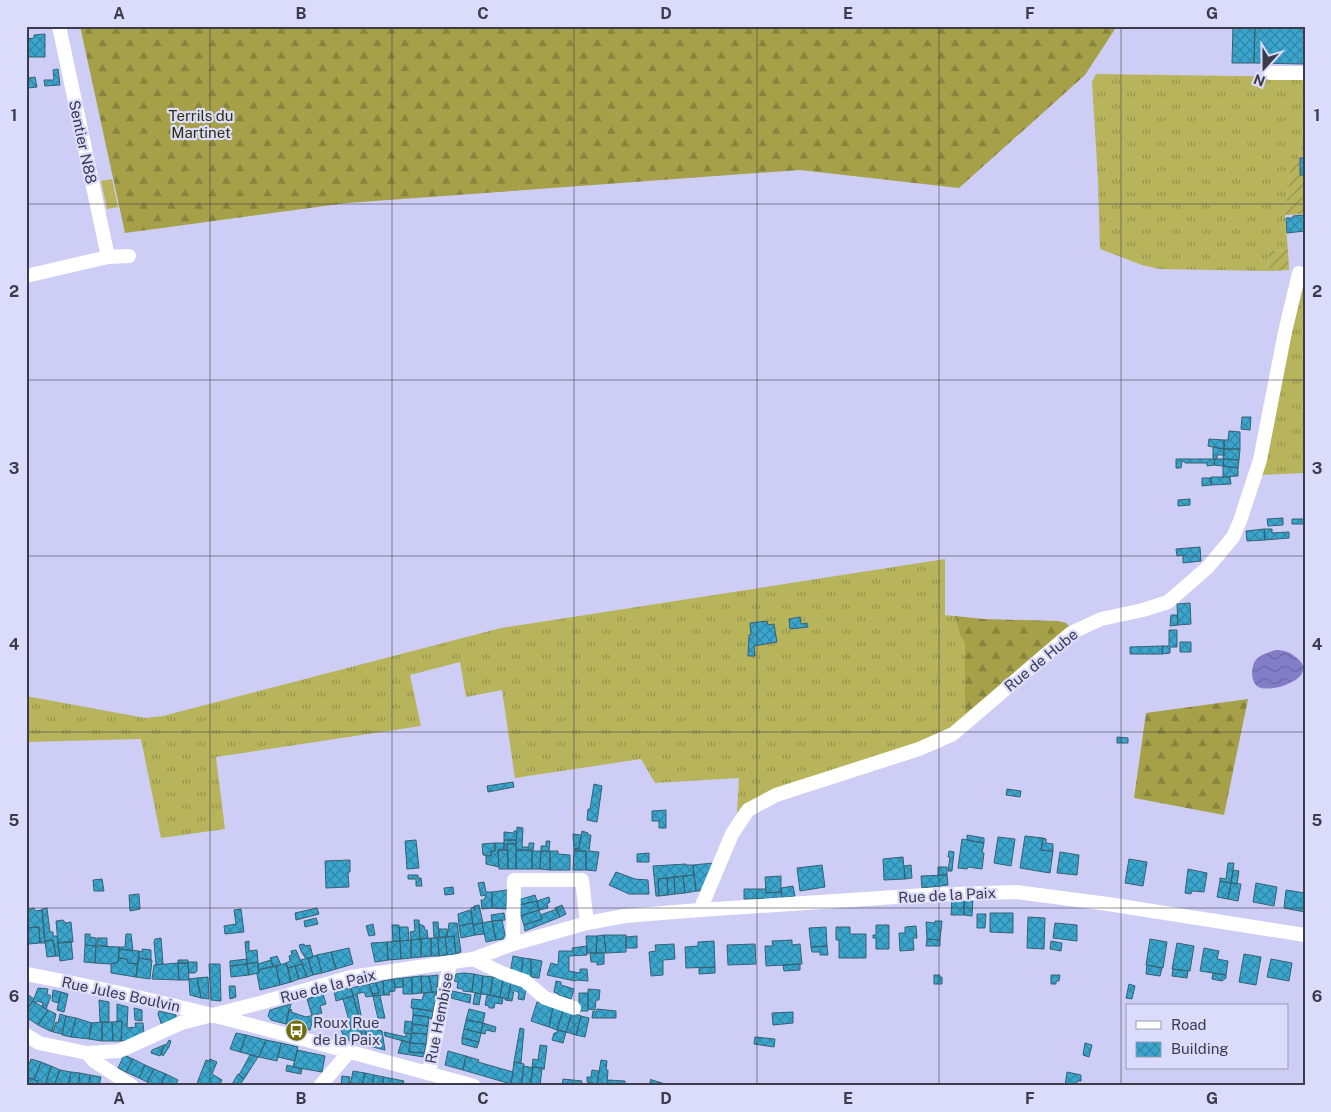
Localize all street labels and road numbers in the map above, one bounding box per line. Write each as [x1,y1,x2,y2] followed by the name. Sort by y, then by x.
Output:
[66,99,100,185] street label: Sentier N88
[1001,625,1081,695] street label: Rue de Hube
[898,884,996,906] street label: Rue de la Paix
[278,966,378,1006] street label: Rue de la Paix
[422,971,456,1065] street label: Rue Hembise
[60,973,182,1015] street label: Rue Jules Boulvin

